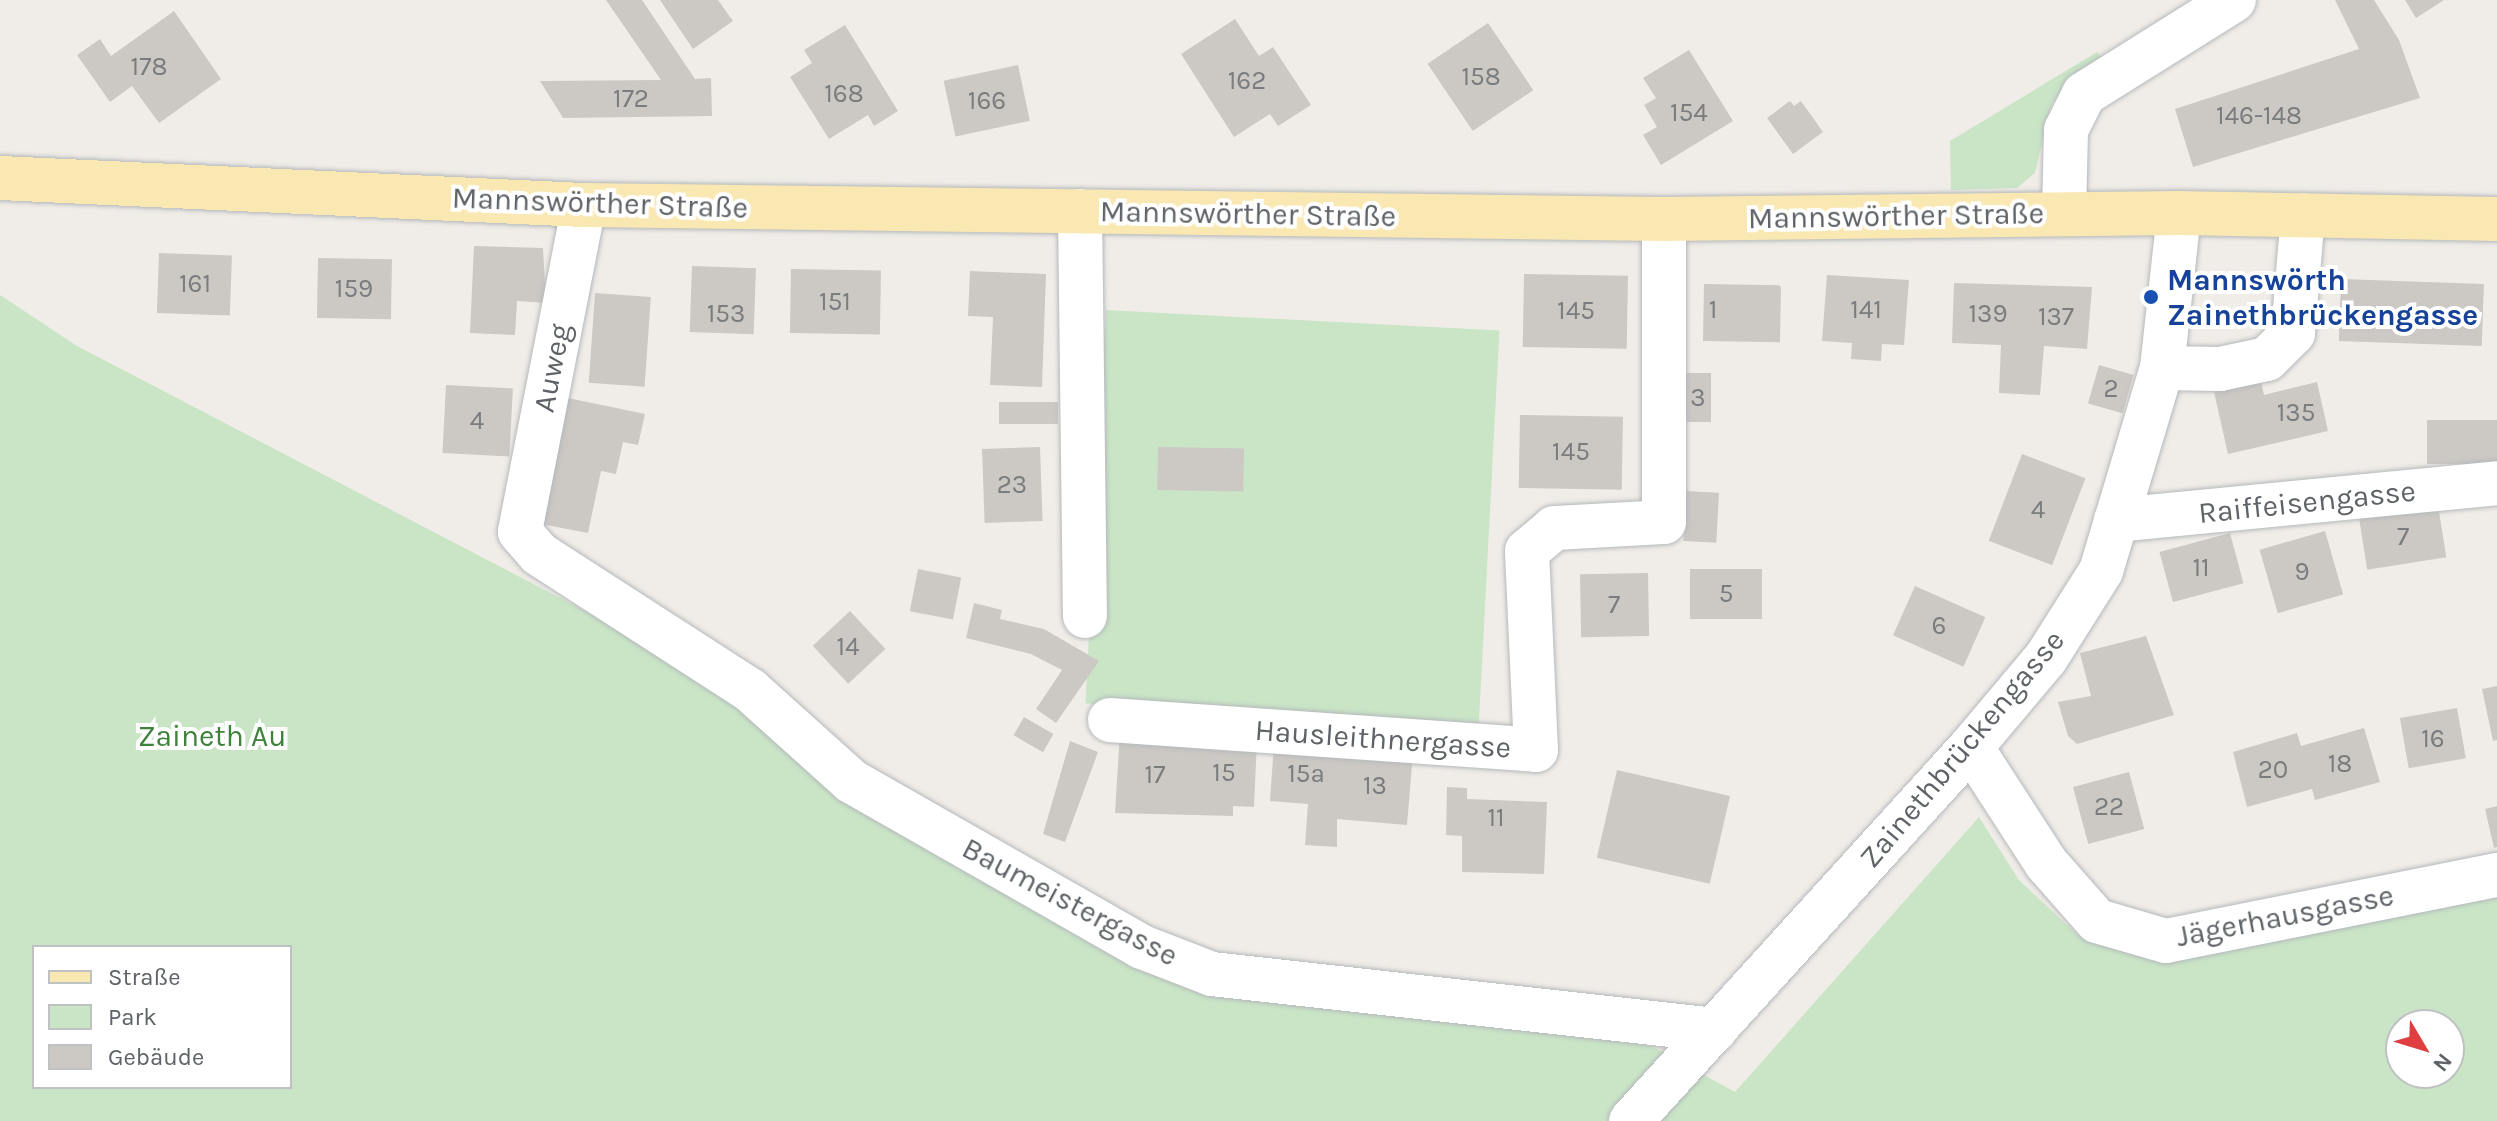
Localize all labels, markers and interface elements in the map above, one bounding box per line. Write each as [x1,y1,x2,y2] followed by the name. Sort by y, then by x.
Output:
[131,51,167,83] house number: 178
[1461,61,1501,93] house number: 158
[1228,65,1266,97] house number: 162
[824,78,864,110] house number: 168
[613,83,649,115] house number: 172
[968,85,1006,117] house number: 166
[1670,97,1708,129] house number: 154
[2216,100,2302,132] house number: 146-148
[451,180,749,226] street label: Mannswörther Straße
[1100,193,1396,235] street label: Mannswörther Straße
[1748,195,2044,237] street label: Mannswörther Straße
[2167,262,2478,332] place label: Mannswörth Zainethbrückengasse
[179,268,211,300] house number: 161
[335,273,373,305] house number: 159
[819,286,851,318] house number: 151
[2142,288,2160,306] marker: Mannswörth Zainethbrückengasse
[1709,294,1717,326] house number: 1
[1850,294,1882,326] house number: 141
[1557,295,1595,327] house number: 145
[707,298,745,330] house number: 153
[1968,298,2008,330] house number: 139
[2038,301,2074,333] house number: 137
[526,321,578,415] street label: Auweg
[2103,373,2119,405] house number: 2
[1690,382,1706,414] house number: 3
[2277,397,2315,429] house number: 135
[470,405,484,437] house number: 4
[1552,436,1590,468] house number: 145
[997,469,1027,501] house number: 23
[2197,473,2417,531] street label: Raiffeisengasse
[2031,494,2045,526] house number: 4
[2397,521,2409,553] house number: 7
[2192,552,2210,584] house number: 11
[2294,556,2310,588] house number: 9
[1719,578,1733,610] house number: 5
[1608,589,1620,621] house number: 7
[1932,610,1946,642] house number: 6
[1852,623,2072,875] street label: Zainethbrückengasse
[836,631,860,663] house number: 14
[1254,712,1512,766] street label: Hausleithnergasse
[138,718,286,754] park label: Zaineth Au
[2421,723,2445,755] house number: 16
[2328,748,2352,780] house number: 18
[2258,754,2288,786] house number: 20
[1212,757,1236,789] house number: 15
[1287,758,1325,790] house number: 15a
[1145,759,1165,791] house number: 17
[1363,770,1387,802] house number: 13
[2094,791,2124,823] house number: 22
[1487,802,1505,834] house number: 11
[956,830,1184,974] street label: Baumeistergasse
[2173,877,2397,955] street label: Jägerhausgasse
[32,945,292,1089] legend
[108,963,180,991] text: Straße
[108,1003,157,1031] text: Park
[2385,1009,2465,1089] north arrow
[108,1043,204,1071] text: Gebäude
[2427,1048,2457,1077] text: N

